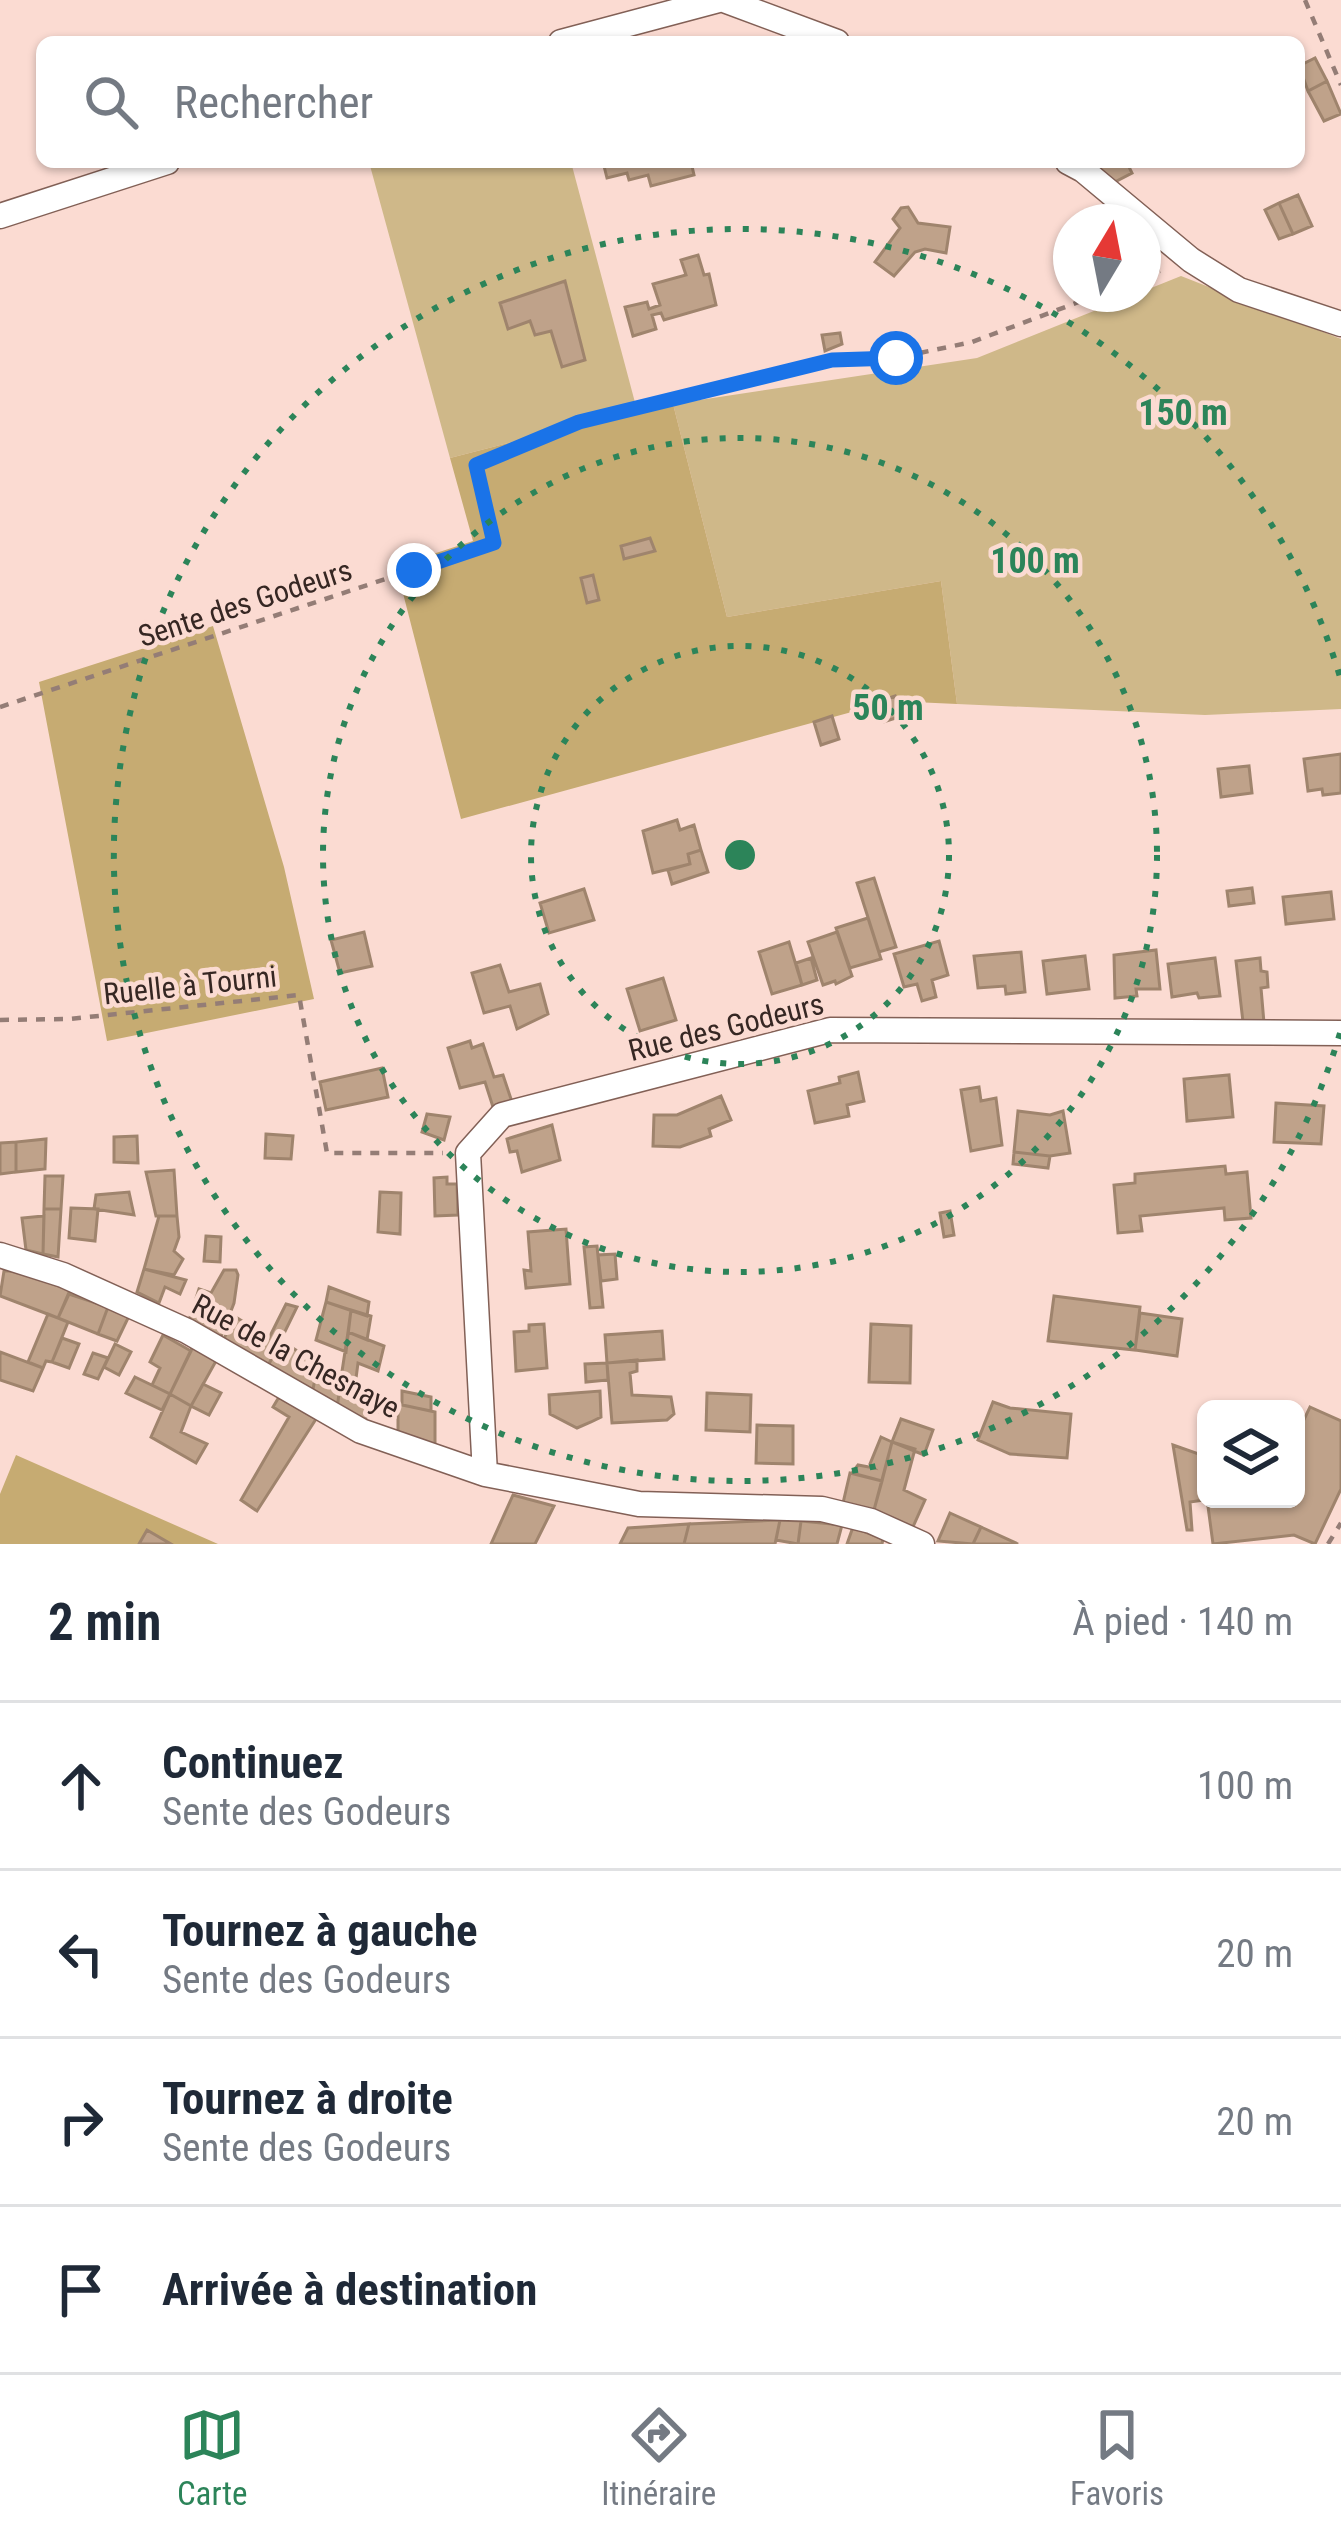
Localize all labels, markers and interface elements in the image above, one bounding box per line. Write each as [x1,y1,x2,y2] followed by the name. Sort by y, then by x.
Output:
[36,36,1305,168] search box
[78,69,144,135] icon: search
[174,76,373,129] text: Rechercher
[1053,204,1161,312] north arrow
[869,331,923,385] route start
[1138,392,1228,434] text: 150 m
[990,540,1080,582] text: 100 m
[387,543,441,597] route end
[134,552,356,654] street label: Sente des Godeurs
[852,687,924,729] text: 50 m
[719,834,761,876] centre of rings
[102,958,278,1012] street label: Ruelle à Tourni
[625,986,827,1068] street label: Rue des Godeurs
[186,1287,406,1425] street label: Rue de la Chesnaye
[1197,1400,1305,1508] map controls
[1197,1400,1305,1508] button: layers
[48,1593,161,1652] text: 2 min
[1072,1599,1293,1645] text: À pied · 140 m
[162,1736,343,1789] text: Continuez
[48,1753,114,1819] icon: ahead
[1197,1763,1293,1809] text: 100 m
[162,1789,451,1835] text: Sente des Godeurs
[162,1904,478,1957] text: Tournez à gauche
[48,1921,114,1987] icon: left
[1216,1931,1293,1977] text: 20 m
[162,1957,451,2003] text: Sente des Godeurs
[162,2072,453,2125] text: Tournez à droite
[48,2089,114,2155] icon: right
[1216,2099,1293,2145] text: 20 m
[162,2125,451,2171] text: Sente des Godeurs
[48,2257,114,2323] icon: arrive
[162,2263,537,2316] text: Arrivée à destination
[177,2402,247,2513] tab: Carte
[601,2402,716,2513] tab: Itinéraire
[1070,2402,1164,2513] tab: Favoris

